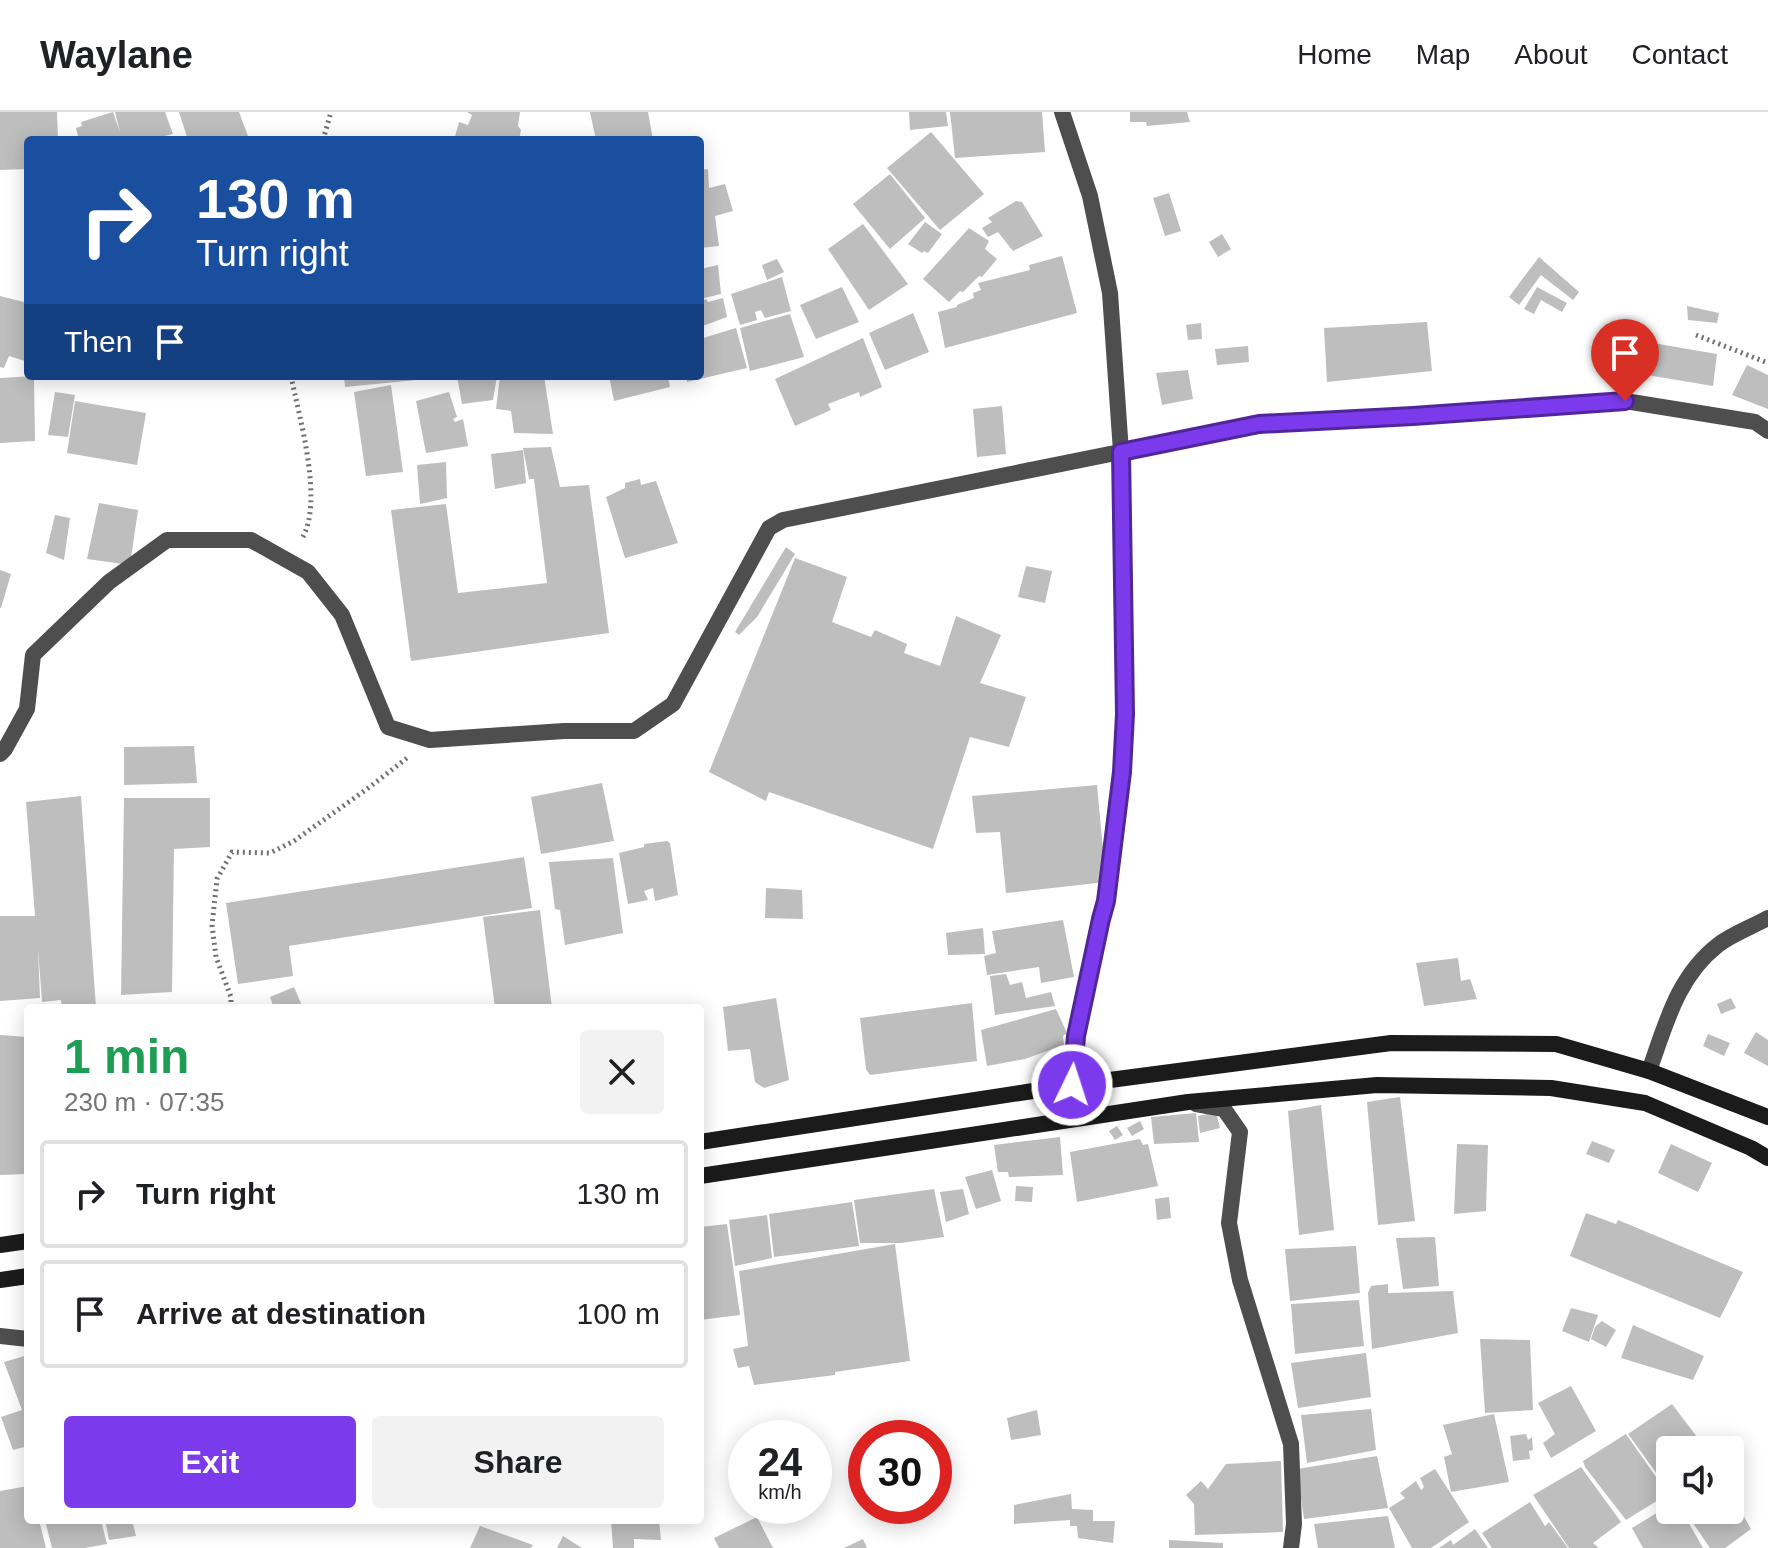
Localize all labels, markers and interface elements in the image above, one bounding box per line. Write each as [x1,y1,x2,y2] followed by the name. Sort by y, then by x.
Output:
[40,34,193,76] text: Waylane
[1297,39,1372,70] text: Home
[1416,39,1470,70] text: Map
[1514,39,1588,70] text: About
[1632,39,1728,70] text: Contact
[196,167,355,230] text: 130 m
[64,168,168,272] icon: right
[196,233,349,274] text: Turn right
[1591,319,1659,401] pin
[148,320,192,364] icon: arrive
[64,325,132,358] text: Then
[1603,331,1647,375] icon: arrive
[64,1030,189,1083] text: 1 min
[580,1030,664,1114] button: close
[1030,1043,1114,1127] position arrow
[64,1087,224,1117] text: 230 m · 07:35
[68,1172,112,1216] icon: right
[136,1177,275,1210] text: Turn right
[577,1177,660,1210] text: 130 m
[68,1292,112,1336] icon: arrive
[136,1297,426,1330] text: Arrive at destination
[577,1297,660,1330] text: 100 m
[64,1416,356,1508] button: Exit
[372,1416,664,1508] button: Share
[848,1420,952,1524] speed limit sign: 30
[1656,1436,1744,1524] map controls
[1656,1436,1744,1524] button: sound
[758,1440,802,1484] text: 24
[758,1481,802,1503] text: km/h

